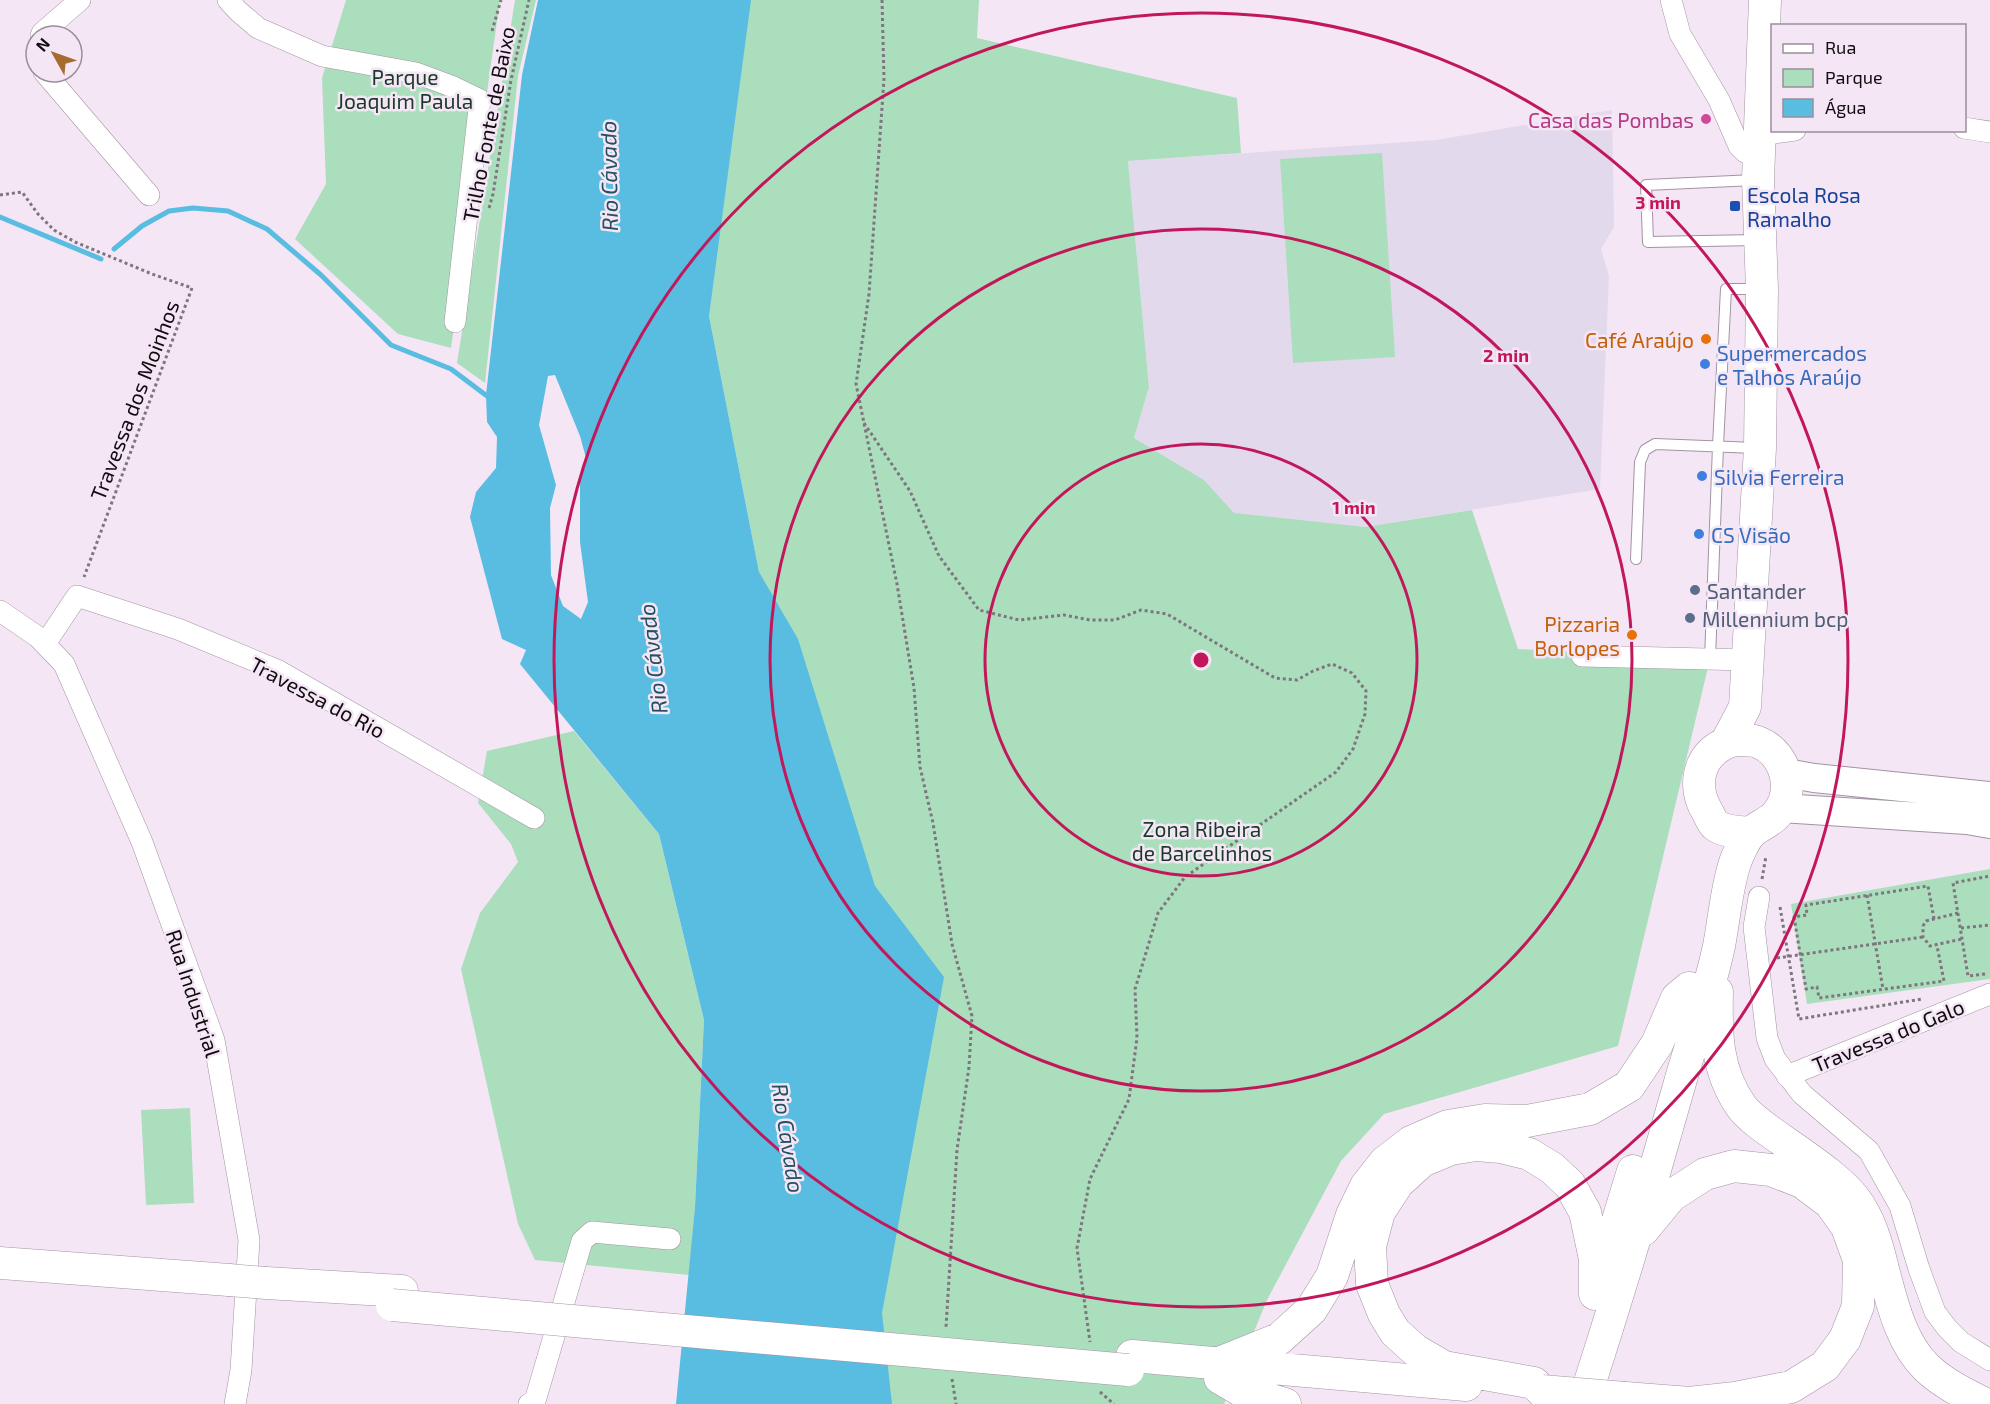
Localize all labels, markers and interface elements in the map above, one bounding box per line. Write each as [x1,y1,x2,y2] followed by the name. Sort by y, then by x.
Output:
[24,24,84,84] north arrow
[457,24,519,224] street label: Trilho Fonte de Baixo
[1771,24,1966,132] legend
[31,34,53,55] text: N
[1825,36,1856,58] text: Rua
[337,64,473,113] park label: Parque Joaquim Paula
[1825,66,1883,88] text: Parque
[1825,96,1866,118] text: Água
[1528,107,1694,132] place label: Casa das Pombas
[1699,112,1713,126] marker: Casa das Pombas
[594,120,622,232] water label: Rio Cávado
[1747,182,1861,231] place label: Escola Rosa Ramalho
[1635,191,1681,213] text: 3 min
[1728,199,1742,213] marker: Escola Rosa Ramalho
[84,297,184,503] street label: Travessa dos Moinhos
[1585,327,1694,353] place label: Café Araújo
[1699,332,1713,346] marker: Café Araújo
[1717,340,1867,390] place label: Supermercados e Talhos Araújo
[1483,344,1529,366] text: 2 min
[1698,357,1712,371] marker: Supermercados e Talhos Araújo
[1714,464,1845,489] place label: Silvia Ferreira
[1695,469,1709,483] marker: Silvia Ferreira
[1332,496,1376,518] text: 1 min
[1711,522,1791,547] place label: CS Visão
[1692,527,1706,541] marker: CS Visão
[1707,578,1807,603] place label: Santander
[1688,583,1702,597] marker: Santander
[632,603,672,715] water label: Rio Cávado
[1702,606,1848,631] place label: Millennium bcp
[1534,611,1620,660] place label: Pizzaria Borlopes
[1683,611,1697,625] marker: Millennium bcp
[1625,628,1639,642] marker: Pizzaria Borlopes
[1191,650,1211,670] centre of rings
[246,651,390,743] street label: Travessa do Rio
[1132,816,1272,865] park label: Zona Ribeira de Barcelinhos
[162,926,227,1061] street label: Rua Industrial
[1808,993,1968,1077] street label: Travessa do Galo
[768,1081,810,1195] water label: Rio Cávado

